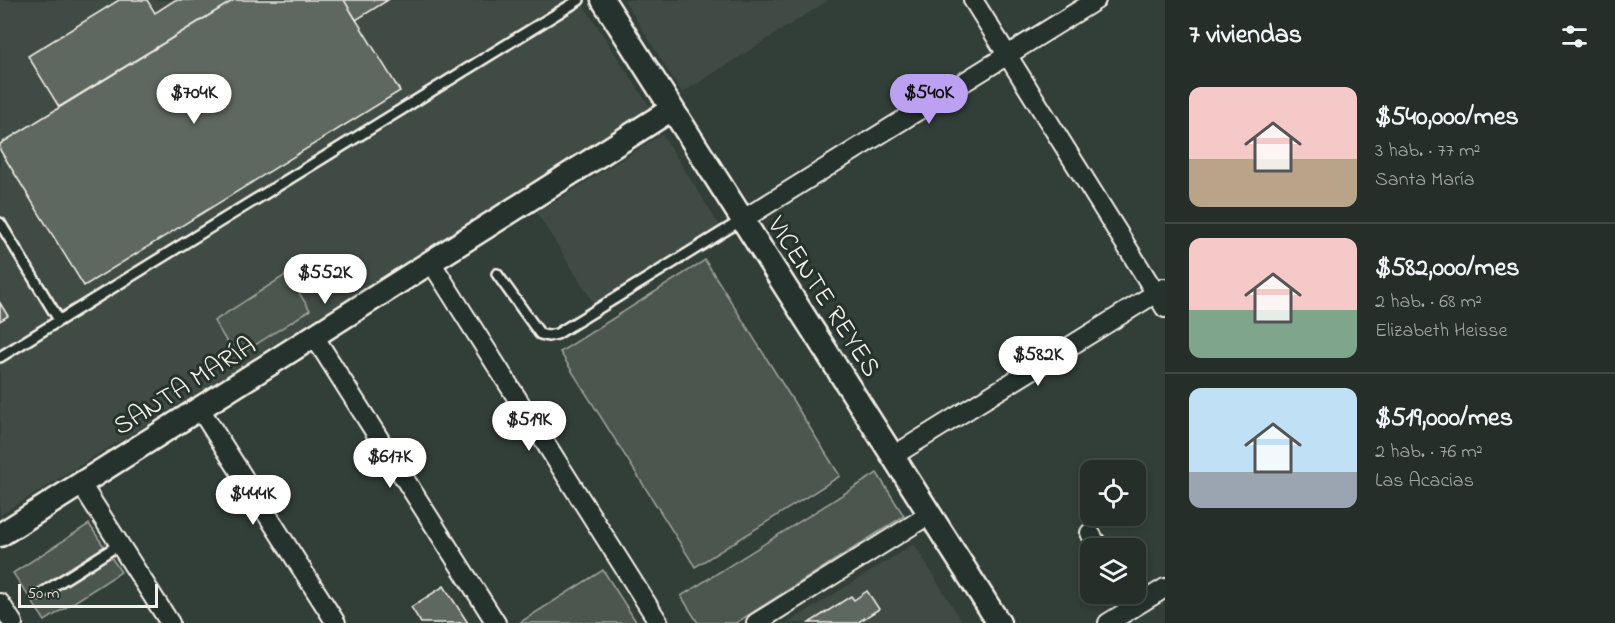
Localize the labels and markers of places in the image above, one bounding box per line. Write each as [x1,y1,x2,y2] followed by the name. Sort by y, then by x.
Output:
[152,74,236,125] pin: $704K
[887,74,971,125] pin: $540K
[283,254,367,305] pin: $552K
[996,336,1080,387] pin: $582K
[487,401,571,452] pin: $519K
[348,438,432,489] pin: $617K
[211,475,295,526] pin: $444K

